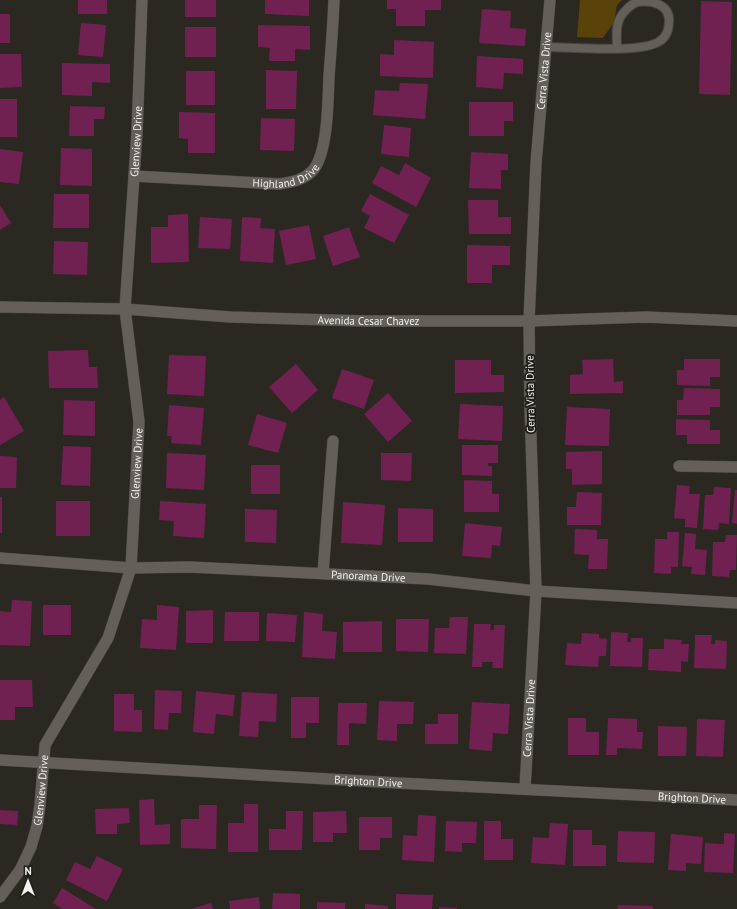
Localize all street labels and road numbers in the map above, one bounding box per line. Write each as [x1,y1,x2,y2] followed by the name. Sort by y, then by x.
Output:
[534,31,554,110] street label: Cerra Vista Drive
[127,105,145,177] street label: Glenview Drive
[252,161,323,191] street label: Highland Drive
[318,313,420,328] street label: Avenida Cesar Chavez
[522,355,538,433] street label: Cerra Vista Drive
[128,427,146,499] street label: Glenview Drive
[331,567,406,585] street label: Panorama Drive
[520,679,538,757] street label: Cerra Vista Drive
[30,754,51,826] street label: Glenview Drive
[334,772,403,790] street label: Brighton Drive
[658,789,727,806] street label: Brighton Drive

